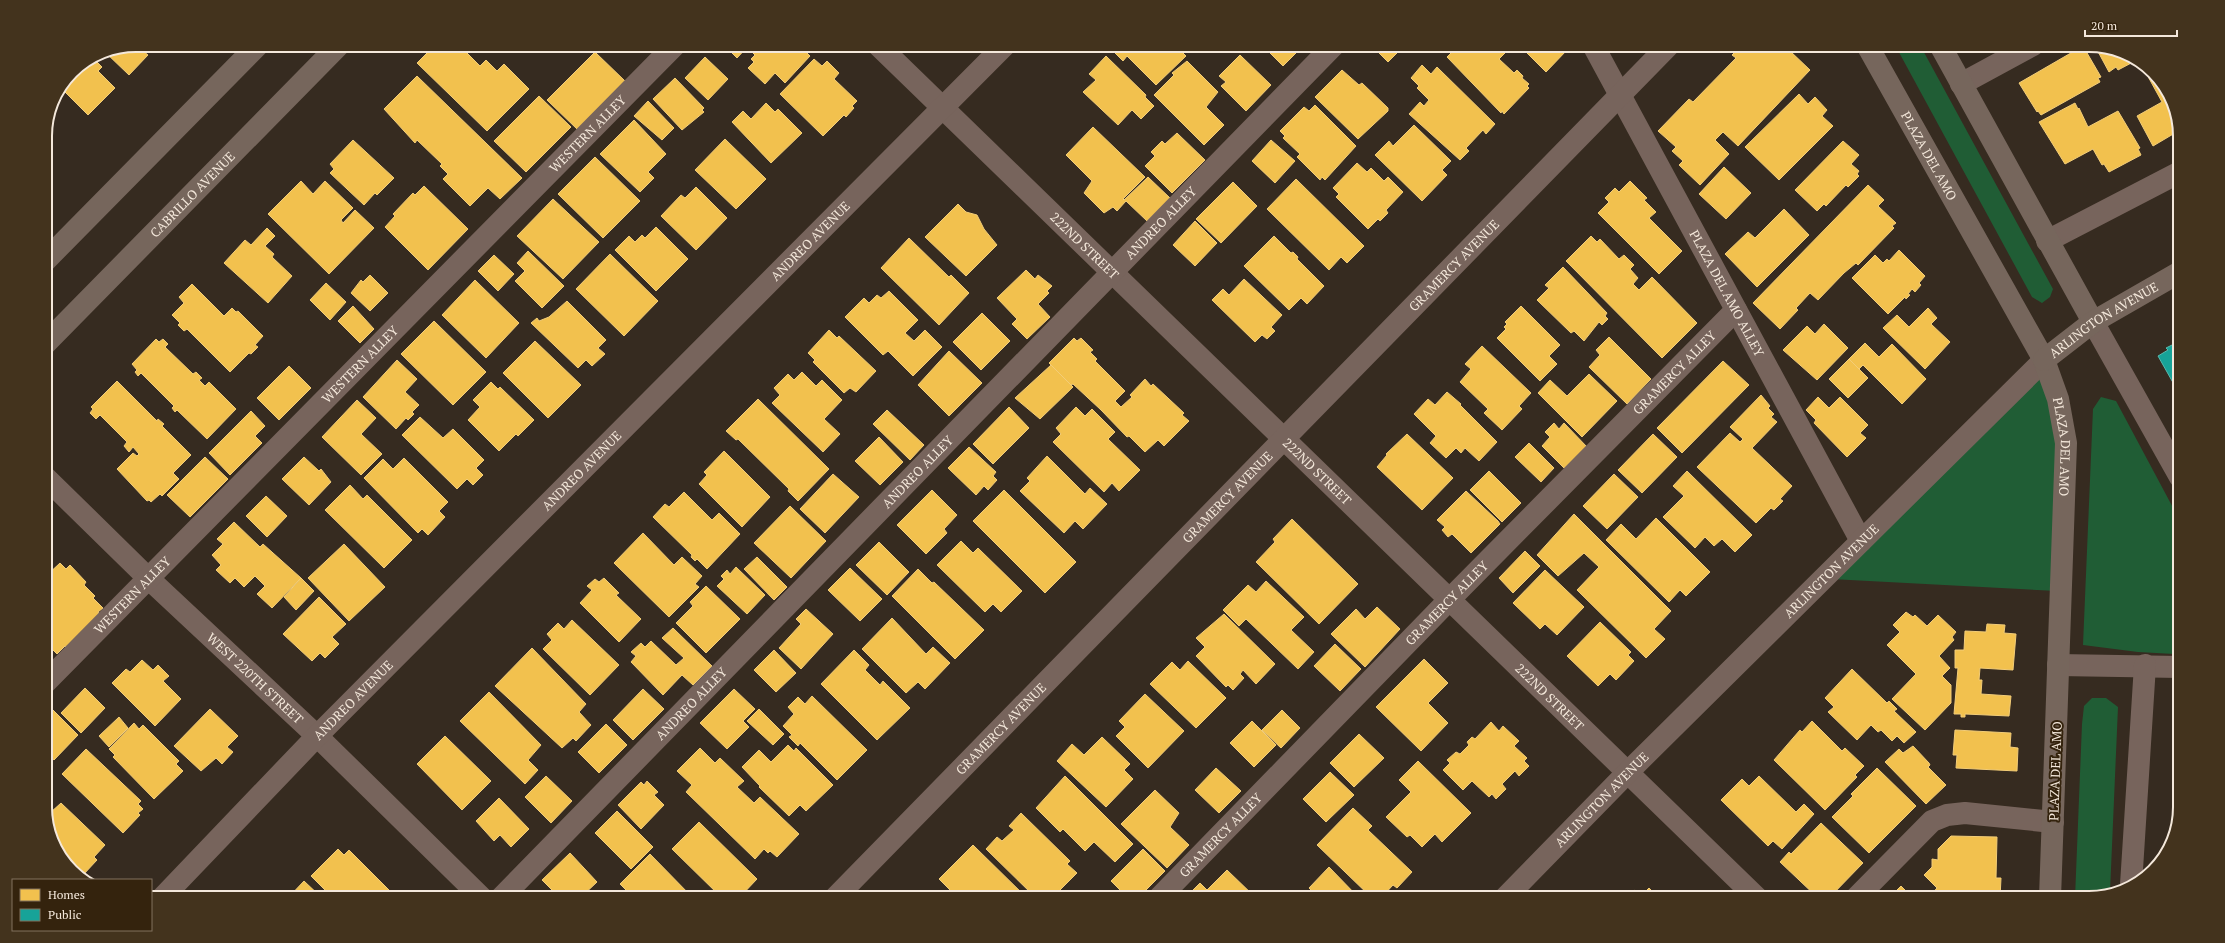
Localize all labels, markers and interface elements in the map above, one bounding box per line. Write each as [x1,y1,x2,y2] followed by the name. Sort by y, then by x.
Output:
[2085,12,2177,38] scale bar
[2091,18,2118,33] text: 20 m
[545,91,630,176] street label: WESTERN ALLEY
[1897,108,1961,204] street label: PLAZA DEL AMO
[146,147,239,241] street label: CABRILLO AVENUE
[1121,182,1201,263] street label: ANDREO ALLEY
[766,197,854,285] street label: ANDREO AVENUE
[1046,208,1123,283] street label: 222ND STREET
[1405,215,1503,315] street label: GRAMERCY AVENUE
[1685,226,1769,360] street label: PLAZA DEL AMO ALLEY
[2045,278,2161,362] street label: ARLINGTON AVENUE
[317,321,403,407] street label: WESTERN ALLEY
[1629,326,1720,418] street label: GRAMERCY ALLEY
[2049,396,2075,497] street label: PLAZA DEL AMO
[538,427,625,514] street label: ANDREO AVENUE
[878,431,958,512] street label: ANDREO ALLEY
[1279,434,1355,509] street label: 222ND STREET
[1178,447,1276,547] street label: GRAMERCY AVENUE
[1780,520,1883,622] street label: ARLINGTON AVENUE
[90,552,175,637] street label: WESTERN ALLEY
[1401,556,1492,649] street label: GRAMERCY ALLEY
[203,629,307,728] street label: WEST 220TH STREET
[309,656,397,744] street label: ANDREO AVENUE
[1511,659,1588,734] street label: 222ND STREET
[651,663,731,744] street label: ANDREO ALLEY
[952,679,1050,778] street label: GRAMERCY AVENUE
[2044,721,2066,821] street label: PLAZA DEL AMO
[1551,748,1652,851] street label: ARLINGTON AVENUE
[1175,788,1266,881] street label: GRAMERCY ALLEY
[12,879,152,931] legend
[48,887,85,902] text: Homes
[48,907,82,922] text: Public

